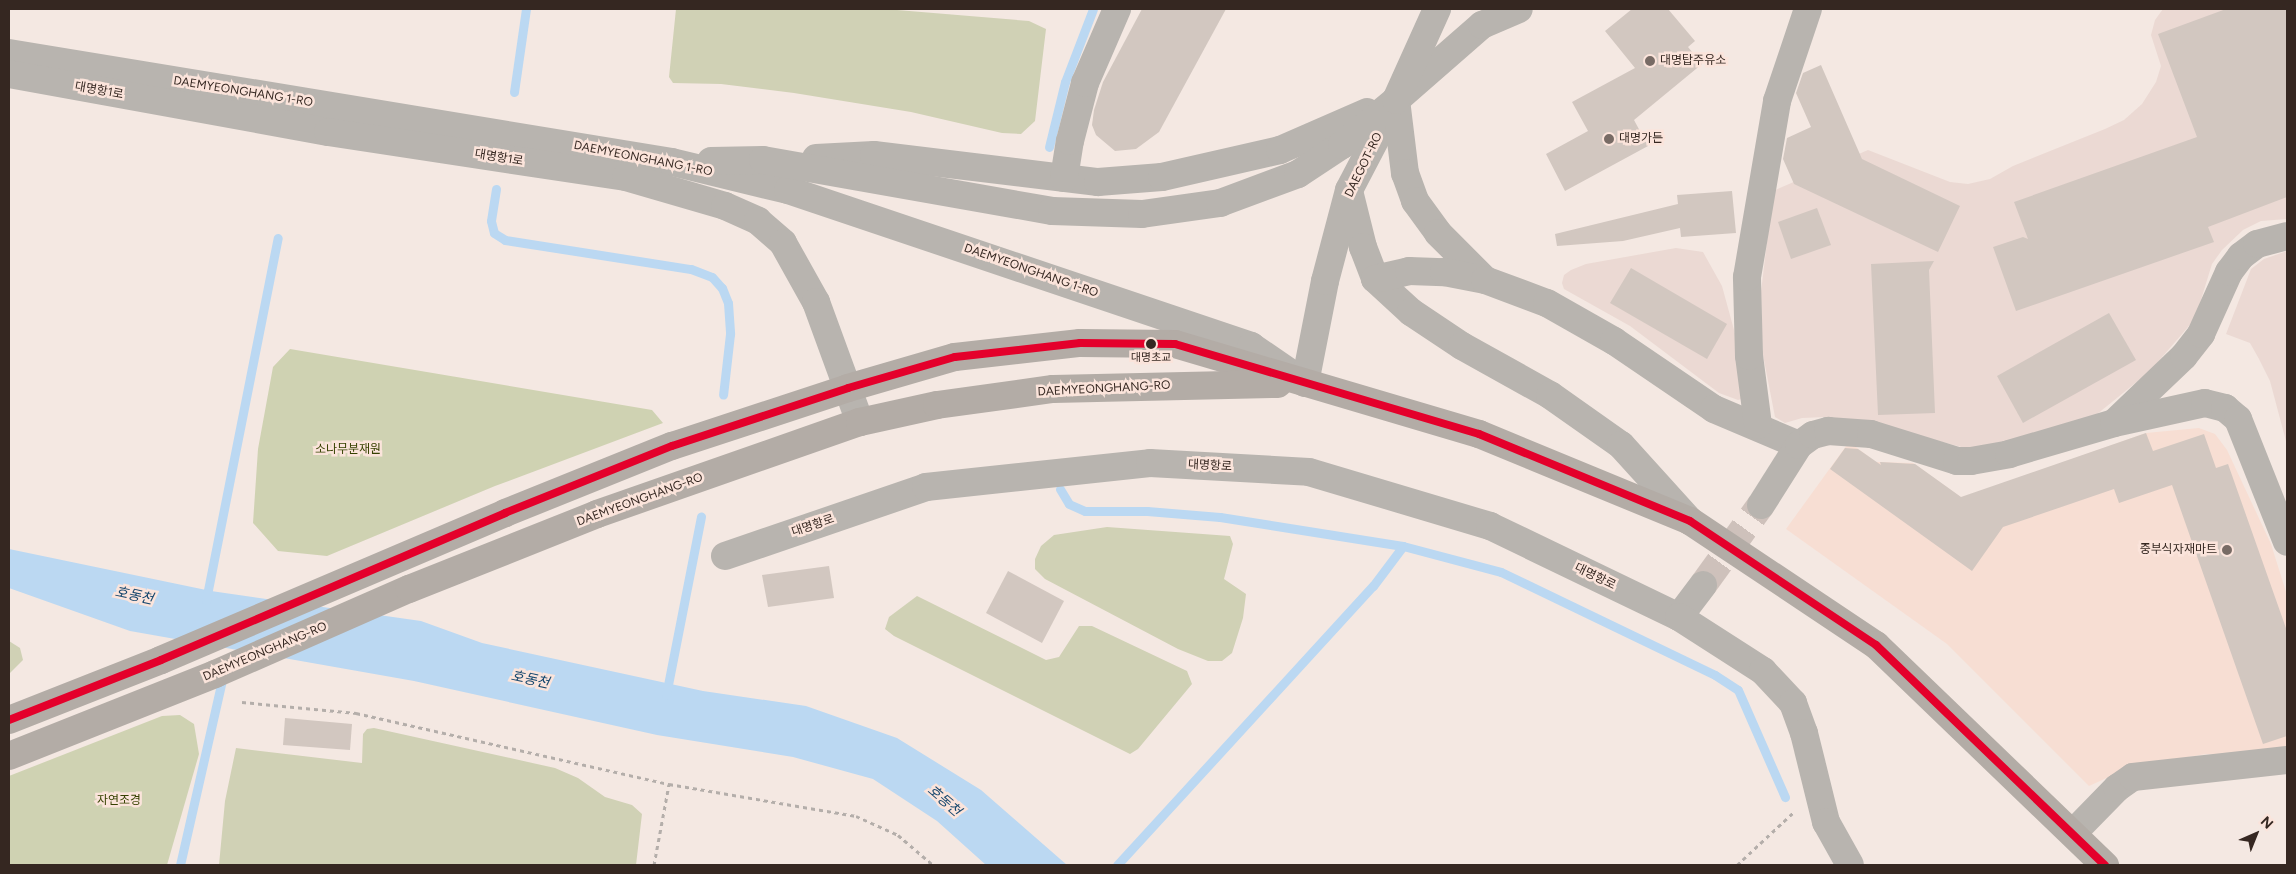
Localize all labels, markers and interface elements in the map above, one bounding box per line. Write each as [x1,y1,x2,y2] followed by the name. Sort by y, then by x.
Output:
[1660,54,1726,68] place label: 대명탑주유소
[1644,55,1656,67] marker: 대명탑주유소
[172,74,314,110] street label: DAEMYEONGHANG 1-RO
[74,80,124,102] street label: 대명항1로
[1342,130,1386,200] street label: DAEGOT-RO
[1619,132,1663,146] place label: 대명가든
[1603,133,1615,145] marker: 대명가든
[572,138,714,180] street label: DAEMYEONGHANG 1-RO
[474,147,524,169] street label: 대명항1로
[962,241,1100,301] street label: DAEMYEONGHANG 1-RO
[1146,339,1156,349] marker: 대명초교
[1131,351,1171,365] place label: 대명초교
[1037,378,1171,400] street label: DAEMYEONGHANG-RO
[315,443,381,457] park label: 소나무분재원
[1188,458,1232,474] street label: 대명항로
[575,470,705,530] street label: DAEMYEONGHANG-RO
[790,512,836,540] street label: 대명항로
[2140,543,2217,557] place label: 중부식자재마트
[2221,544,2233,556] marker: 중부식자재마트
[1572,561,1618,593] street label: 대명항로
[113,584,155,608] water label: 호동천
[201,619,329,685] street label: DAEMYEONGHANG-RO
[509,668,551,692] water label: 호동천
[924,782,964,820] water label: 호동천
[97,794,141,808] park label: 자연조경
[2231,809,2281,859] north arrow
[2257,813,2277,833] text: N

